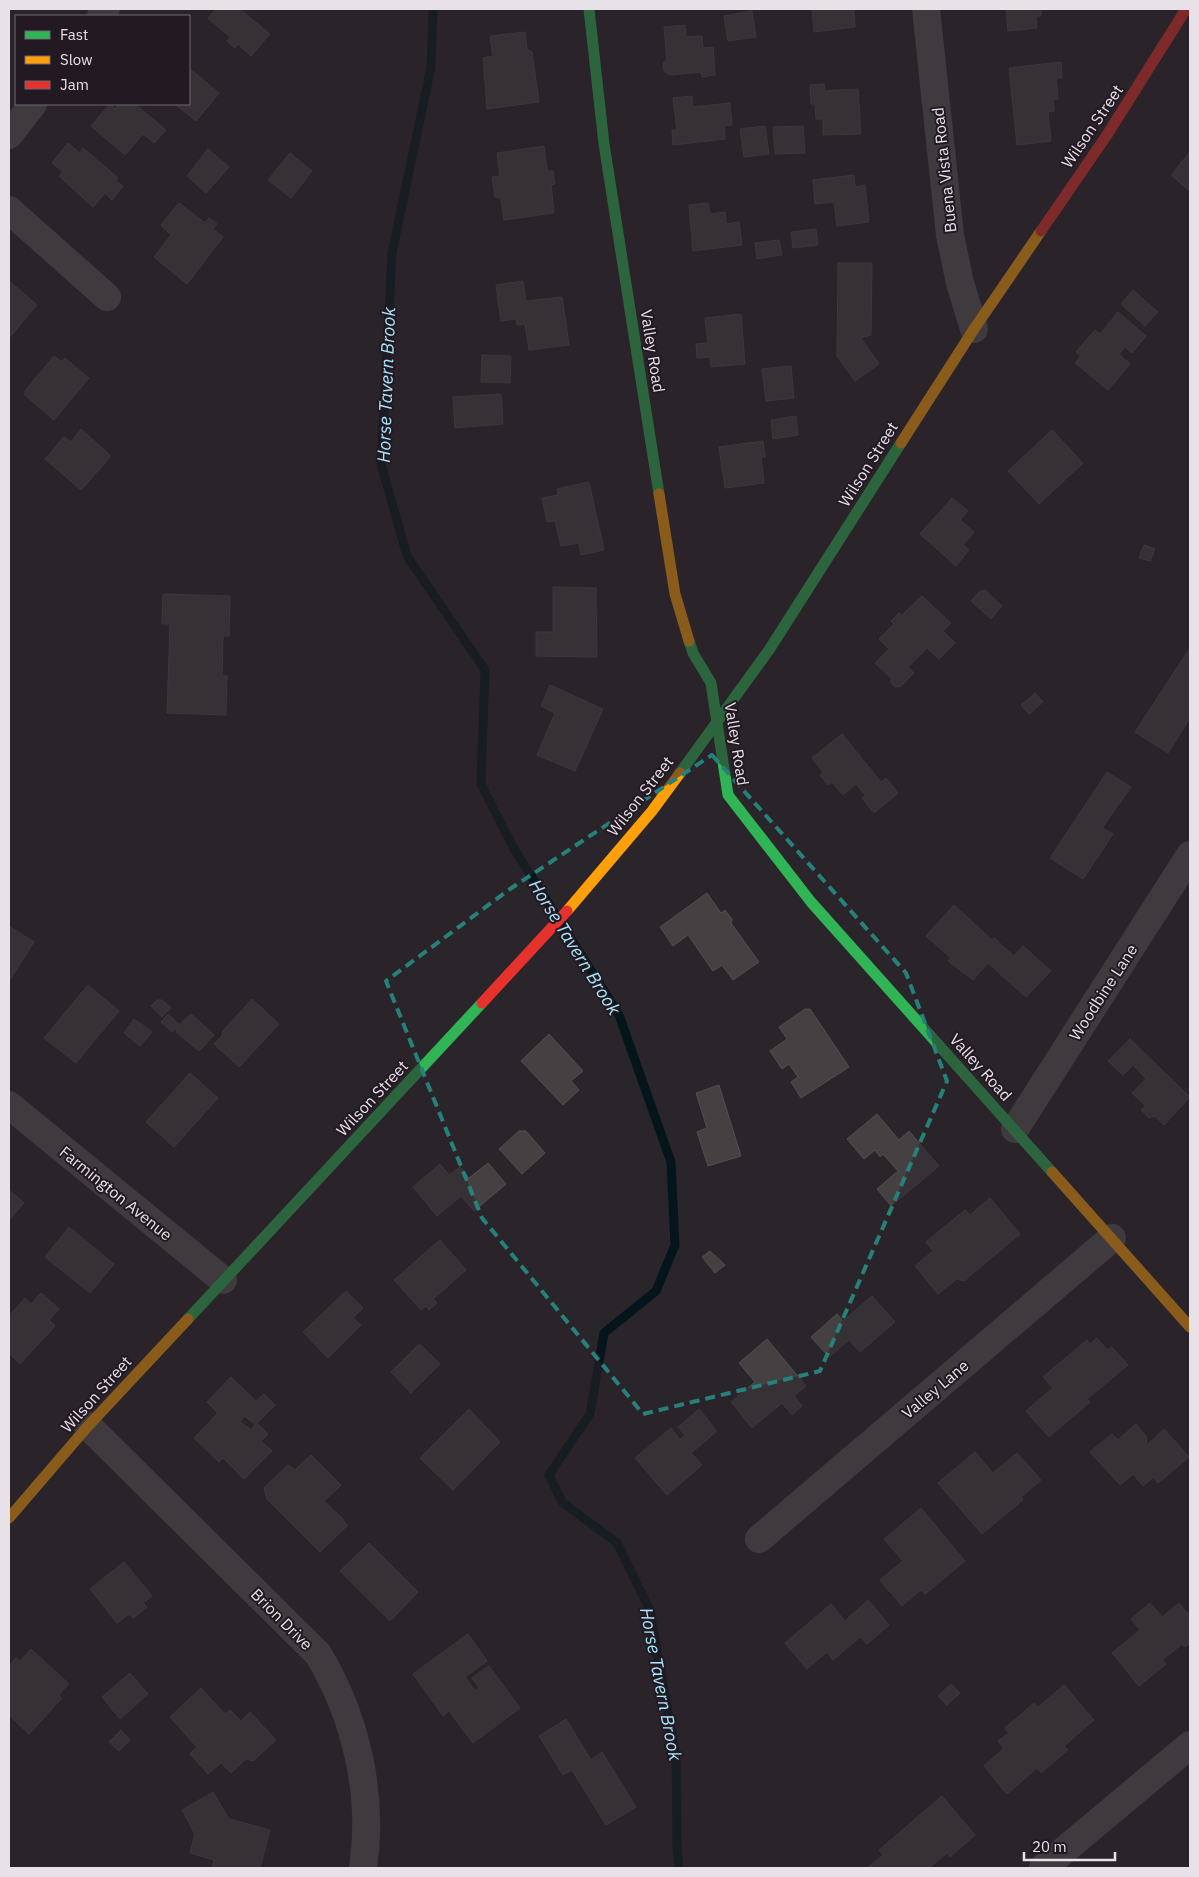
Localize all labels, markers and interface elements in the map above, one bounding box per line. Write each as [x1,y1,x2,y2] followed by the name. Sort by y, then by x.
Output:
[15,15,190,105] legend
[60,25,88,44] text: Fast
[60,50,93,69] text: Slow
[60,75,89,94] text: Jam
[1057,81,1127,171] street label: Wilson Street
[927,106,961,234] street label: Buena Vista Road
[372,306,400,463] water label: Horse Tavern Brook
[637,308,669,394] street label: Valley Road
[834,418,902,510] street label: Wilson Street
[721,701,753,787] street label: Valley Road
[603,752,677,840] street label: Wilson Street
[524,875,626,1020] water label: Horse Tavern Brook
[1065,940,1142,1044] street label: Woodbine Lane
[946,1029,1016,1105] street label: Valley Road
[332,1056,412,1140] street label: Wilson Street
[56,1141,176,1245] street label: Farmington Avenue
[56,1352,136,1436] street label: Wilson Street
[897,1355,973,1423] street label: Valley Lane
[247,1584,317,1654] street label: Brion Drive
[635,1605,687,1763] water label: Horse Tavern Brook
[1024,1830,1115,1862] scale bar
[1032,1837,1067,1856] text: 20 m

